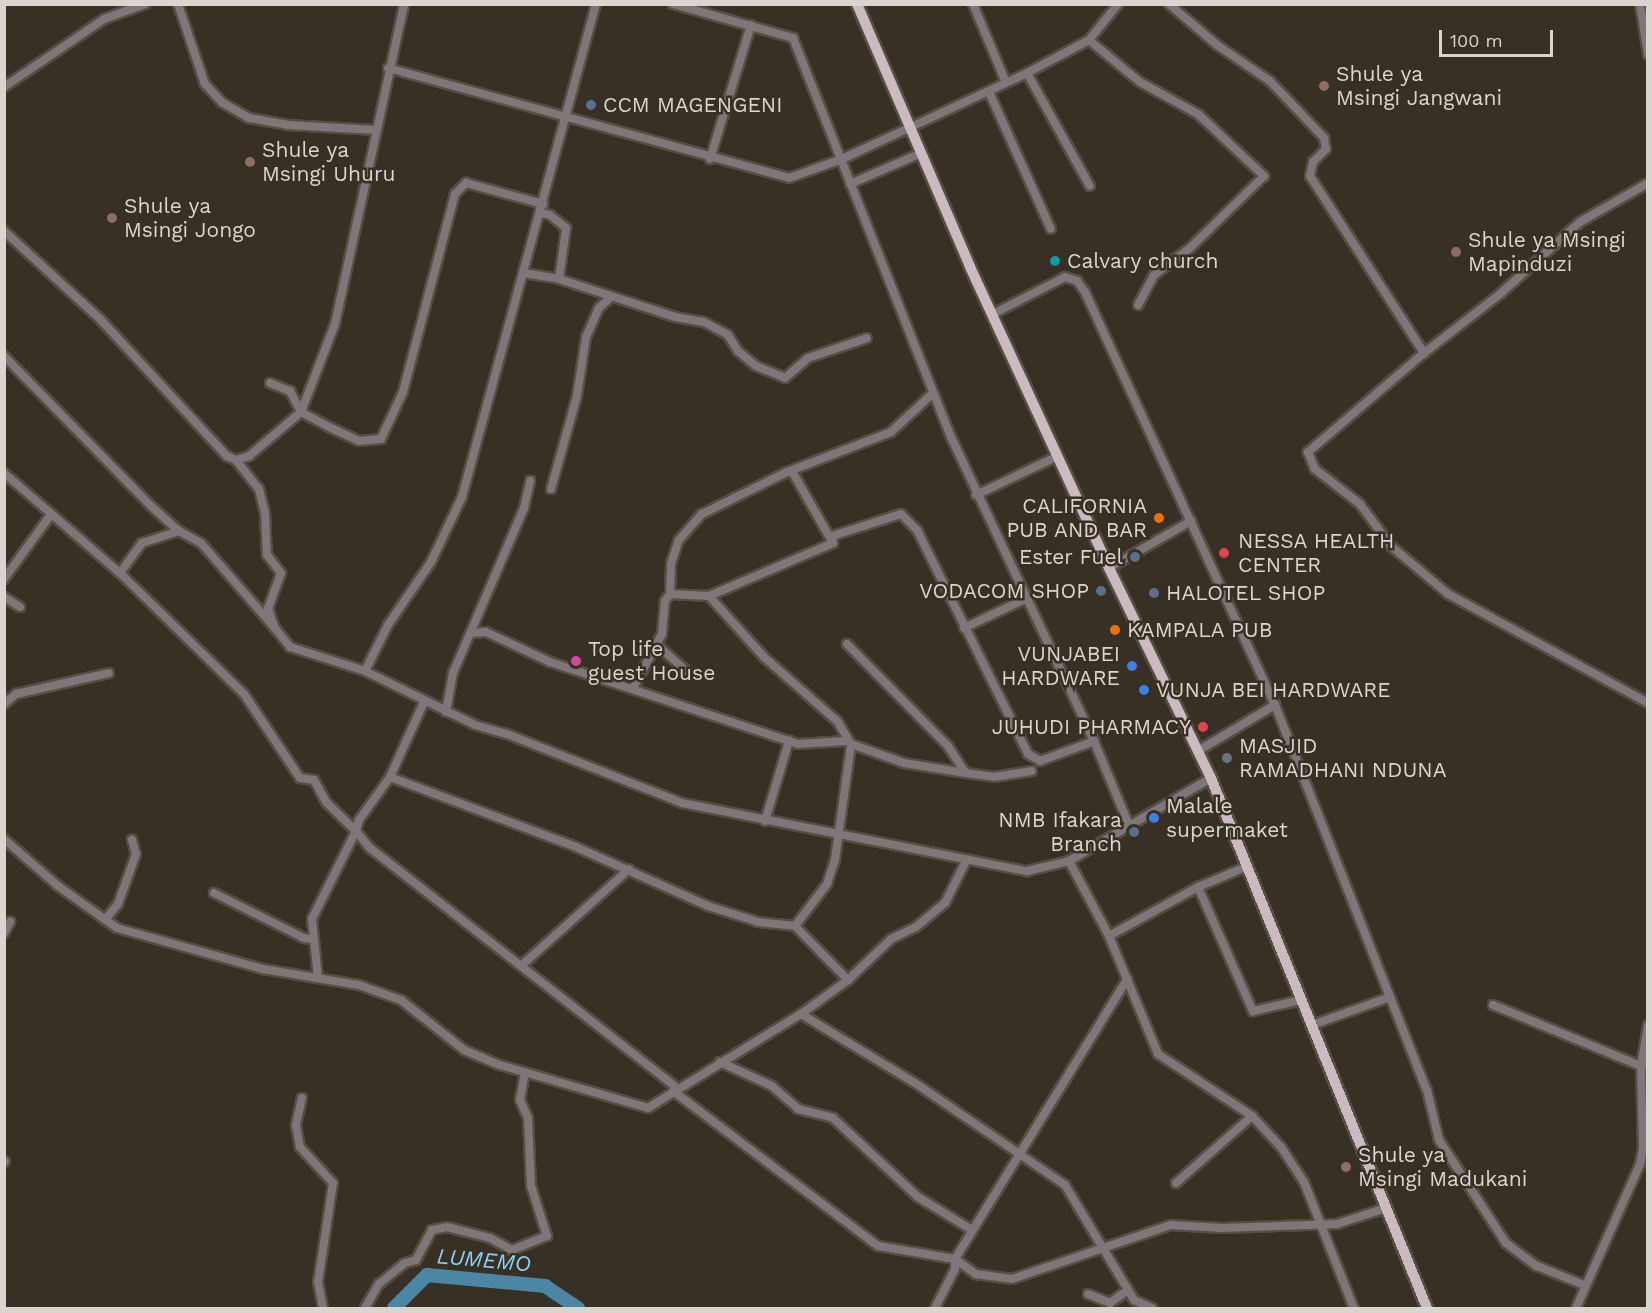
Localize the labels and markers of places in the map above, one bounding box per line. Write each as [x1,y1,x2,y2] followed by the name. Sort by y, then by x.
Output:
[1336,61,1502,111] place label: Shule ya Msingi Jangwani
[1317,79,1331,93] marker: Shule ya Msingi Jangwani
[603,92,782,118] place label: CCM MAGENGENI
[584,98,598,112] marker: CCM MAGENGENI
[262,137,396,187] place label: Shule ya Msingi Uhuru
[243,155,257,169] marker: Shule ya Msingi Uhuru
[124,193,256,243] place label: Shule ya Msingi Jongo
[105,211,119,225] marker: Shule ya Msingi Jongo
[1468,227,1627,277] place label: Shule ya Msingi Mapinduzi
[1449,245,1463,259] marker: Shule ya Msingi Mapinduzi
[1067,248,1219,274] place label: Calvary church
[1048,254,1062,268] marker: Calvary church
[1006,493,1147,543] place label: CALIFORNIA PUB AND BAR
[1152,511,1166,525] marker: CALIFORNIA PUB AND BAR
[1238,528,1395,578] place label: NESSA HEALTH CENTER
[1018,544,1123,570] place label: Ester Fuel
[1215,544,1233,562] marker: NESSA HEALTH CENTER
[1128,550,1142,564] marker: Ester Fuel
[919,578,1089,604] place label: VODACOM SHOP
[1166,580,1326,606] place label: HALOTEL SHOP
[1094,584,1108,598] marker: VODACOM SHOP
[1147,586,1161,600] marker: HALOTEL SHOP
[1127,617,1273,643] place label: KAMPALA PUB
[1108,623,1122,637] marker: KAMPALA PUB
[588,636,715,686] place label: Top life guest House
[1001,641,1120,691] place label: VUNJABEI HARDWARE
[569,654,583,668] marker: Top life guest House
[1125,659,1139,673] marker: VUNJABEI HARDWARE
[1156,677,1392,703] place label: VUNJA BEI HARDWARE
[1137,683,1151,697] marker: VUNJA BEI HARDWARE
[992,714,1191,740] place label: JUHUDI PHARMACY
[1196,720,1210,734] marker: JUHUDI PHARMACY
[1239,733,1447,783] place label: MASJID RAMADHANI NDUNA
[1220,751,1234,765] marker: MASJID RAMADHANI NDUNA
[1166,793,1288,843] place label: Malale supermaket
[998,807,1122,857] place label: NMB Ifakara Branch
[1147,811,1161,825] marker: Malale supermaket
[1127,825,1141,839] marker: NMB Ifakara Branch
[1358,1142,1527,1192] place label: Shule ya Msingi Madukani
[1339,1160,1353,1174] marker: Shule ya Msingi Madukani

